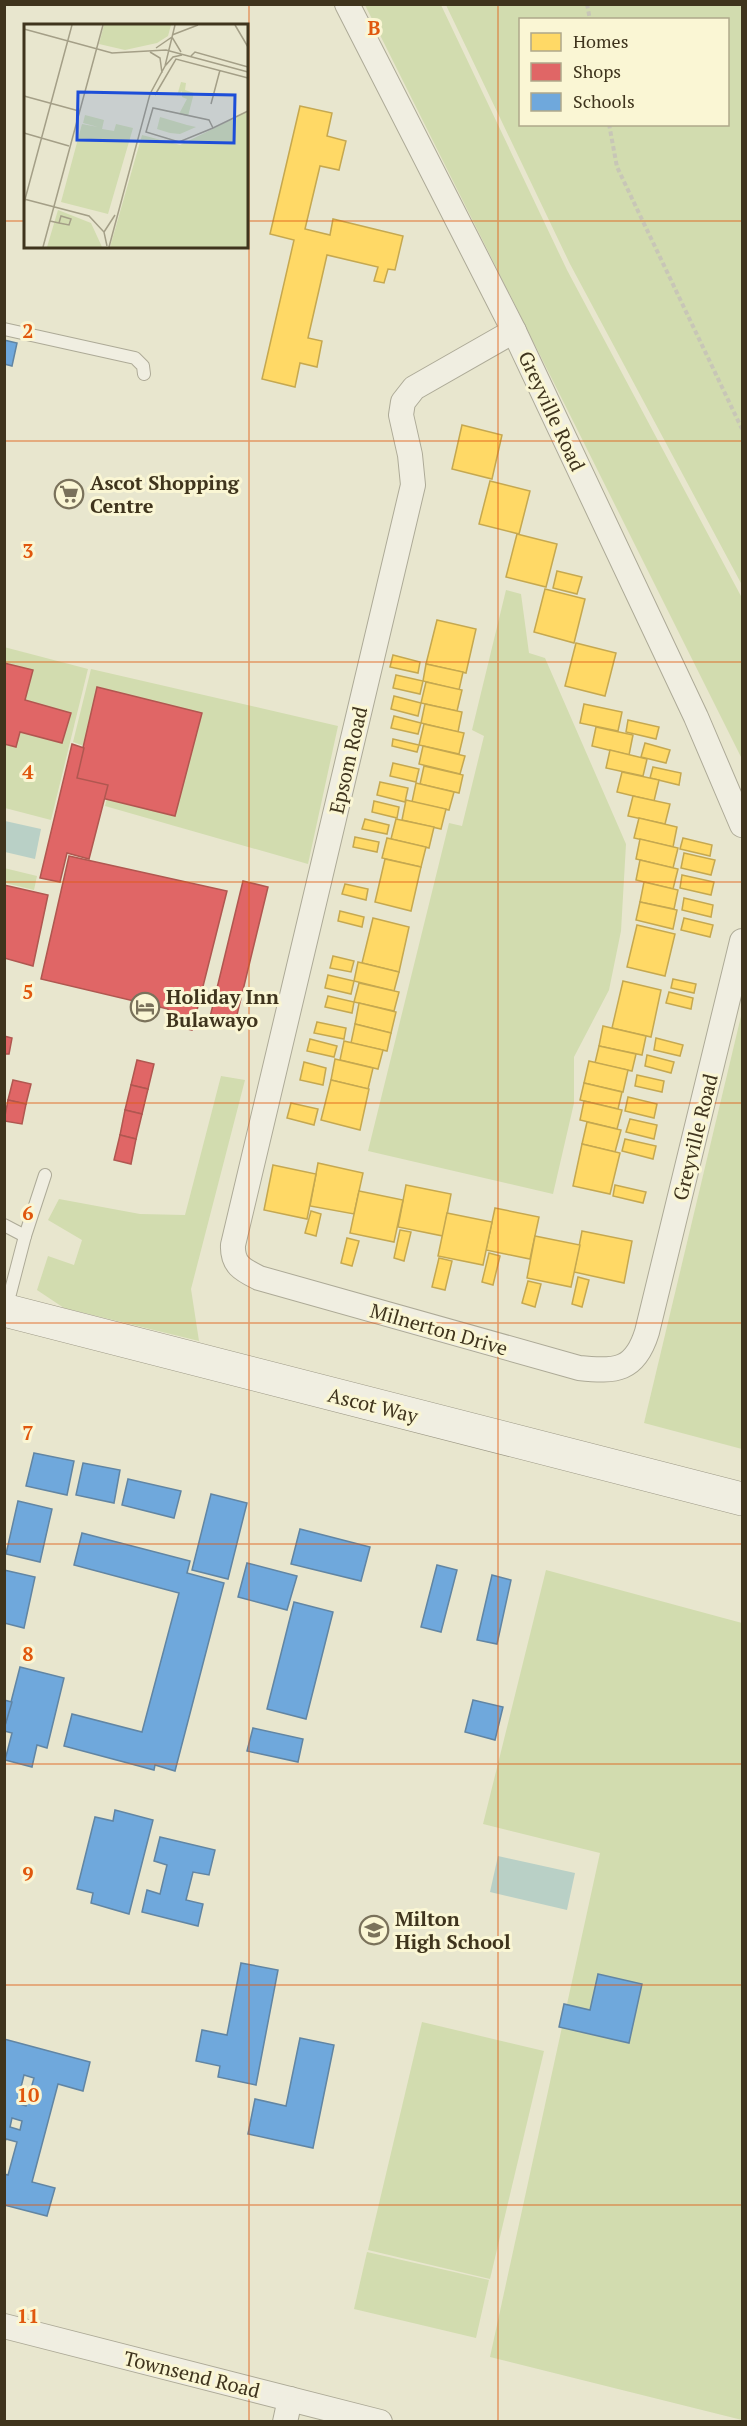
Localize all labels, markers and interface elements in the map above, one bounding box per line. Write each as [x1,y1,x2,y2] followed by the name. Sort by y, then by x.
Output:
[368,14,381,41] text: B
[519,18,729,126] legend
[24,24,248,248] inset map
[573,29,628,53] text: Homes
[573,59,621,83] text: Shops
[573,89,635,113] text: Schools
[22,317,34,344] text: 2
[512,347,592,475] street label: Greyville Road
[90,469,240,519] place label: Ascot Shopping Centre
[53,478,85,510] supermarket icon: Ascot Shopping Centre
[22,537,34,564] text: 3
[323,704,373,816] street label: Epsom Road
[22,758,34,785] text: 4
[22,978,34,1005] text: 5
[166,983,279,1033] place label: Holiday Inn Bulawayo
[129,991,161,1023] hotel icon: Holiday Inn Bulawayo
[666,1071,724,1203] street label: Greyville Road
[22,1199,34,1226] text: 6
[367,1296,511,1362] street label: Milnerton Drive
[325,1381,422,1429] street label: Ascot Way
[22,1419,34,1446] text: 7
[22,1640,34,1667] text: 8
[22,1860,34,1887] text: 9
[395,1905,511,1955] place label: Milton High School
[358,1914,390,1946] school or university icon: Milton High School
[17,2081,39,2108] text: 10
[17,2302,39,2329] text: 11
[121,2344,263,2404] street label: Townsend Road

